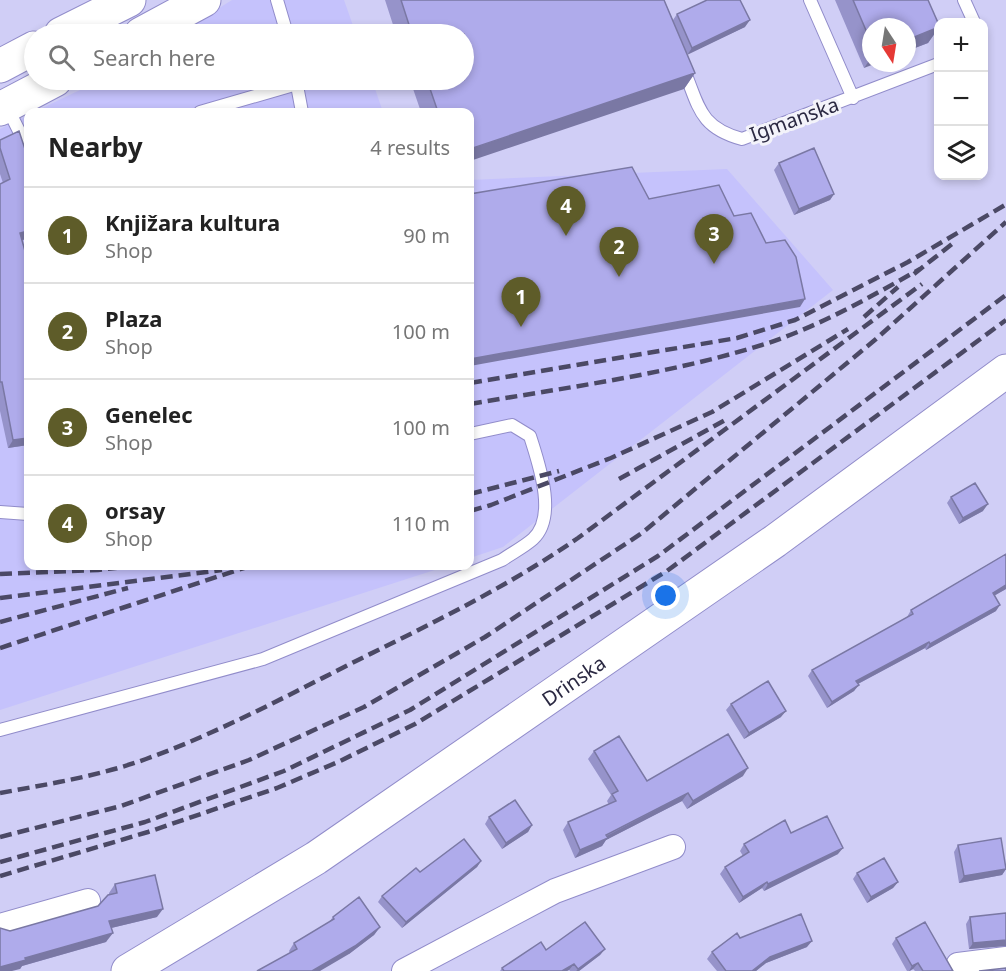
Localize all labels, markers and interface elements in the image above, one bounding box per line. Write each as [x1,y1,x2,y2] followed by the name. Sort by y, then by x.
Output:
[862,18,916,72] north arrow
[934,18,988,180] map controls
[934,18,988,72] button: +
[24,24,474,90] search box
[45,41,78,74] icon: search
[93,42,215,72] text: Search here
[934,72,988,126] button: −
[746,90,842,148] street label: Igmanska
[934,126,988,180] button: layers
[48,129,143,165] text: Nearby
[370,134,450,161] text: 4 results
[546,186,586,236] pin: 4
[105,207,280,237] text: Knjižara kultura
[694,214,734,264] pin: 3
[62,222,73,249] text: 1
[403,222,450,249] text: 90 m
[600,228,638,277] pin: 2
[105,237,153,264] text: Shop
[502,278,540,327] pin: 1
[105,303,162,333] text: Plaza
[62,318,73,345] text: 2
[392,318,450,345] text: 100 m
[105,333,153,360] text: Shop
[105,399,193,429] text: Genelec
[62,414,73,441] text: 3
[392,414,450,441] text: 100 m
[105,429,153,456] text: Shop
[105,495,165,525] text: orsay
[62,510,73,537] text: 4
[392,510,450,537] text: 110 m
[105,525,153,552] text: Shop
[651,581,680,610] your location
[536,649,611,712] street label: Drinska

